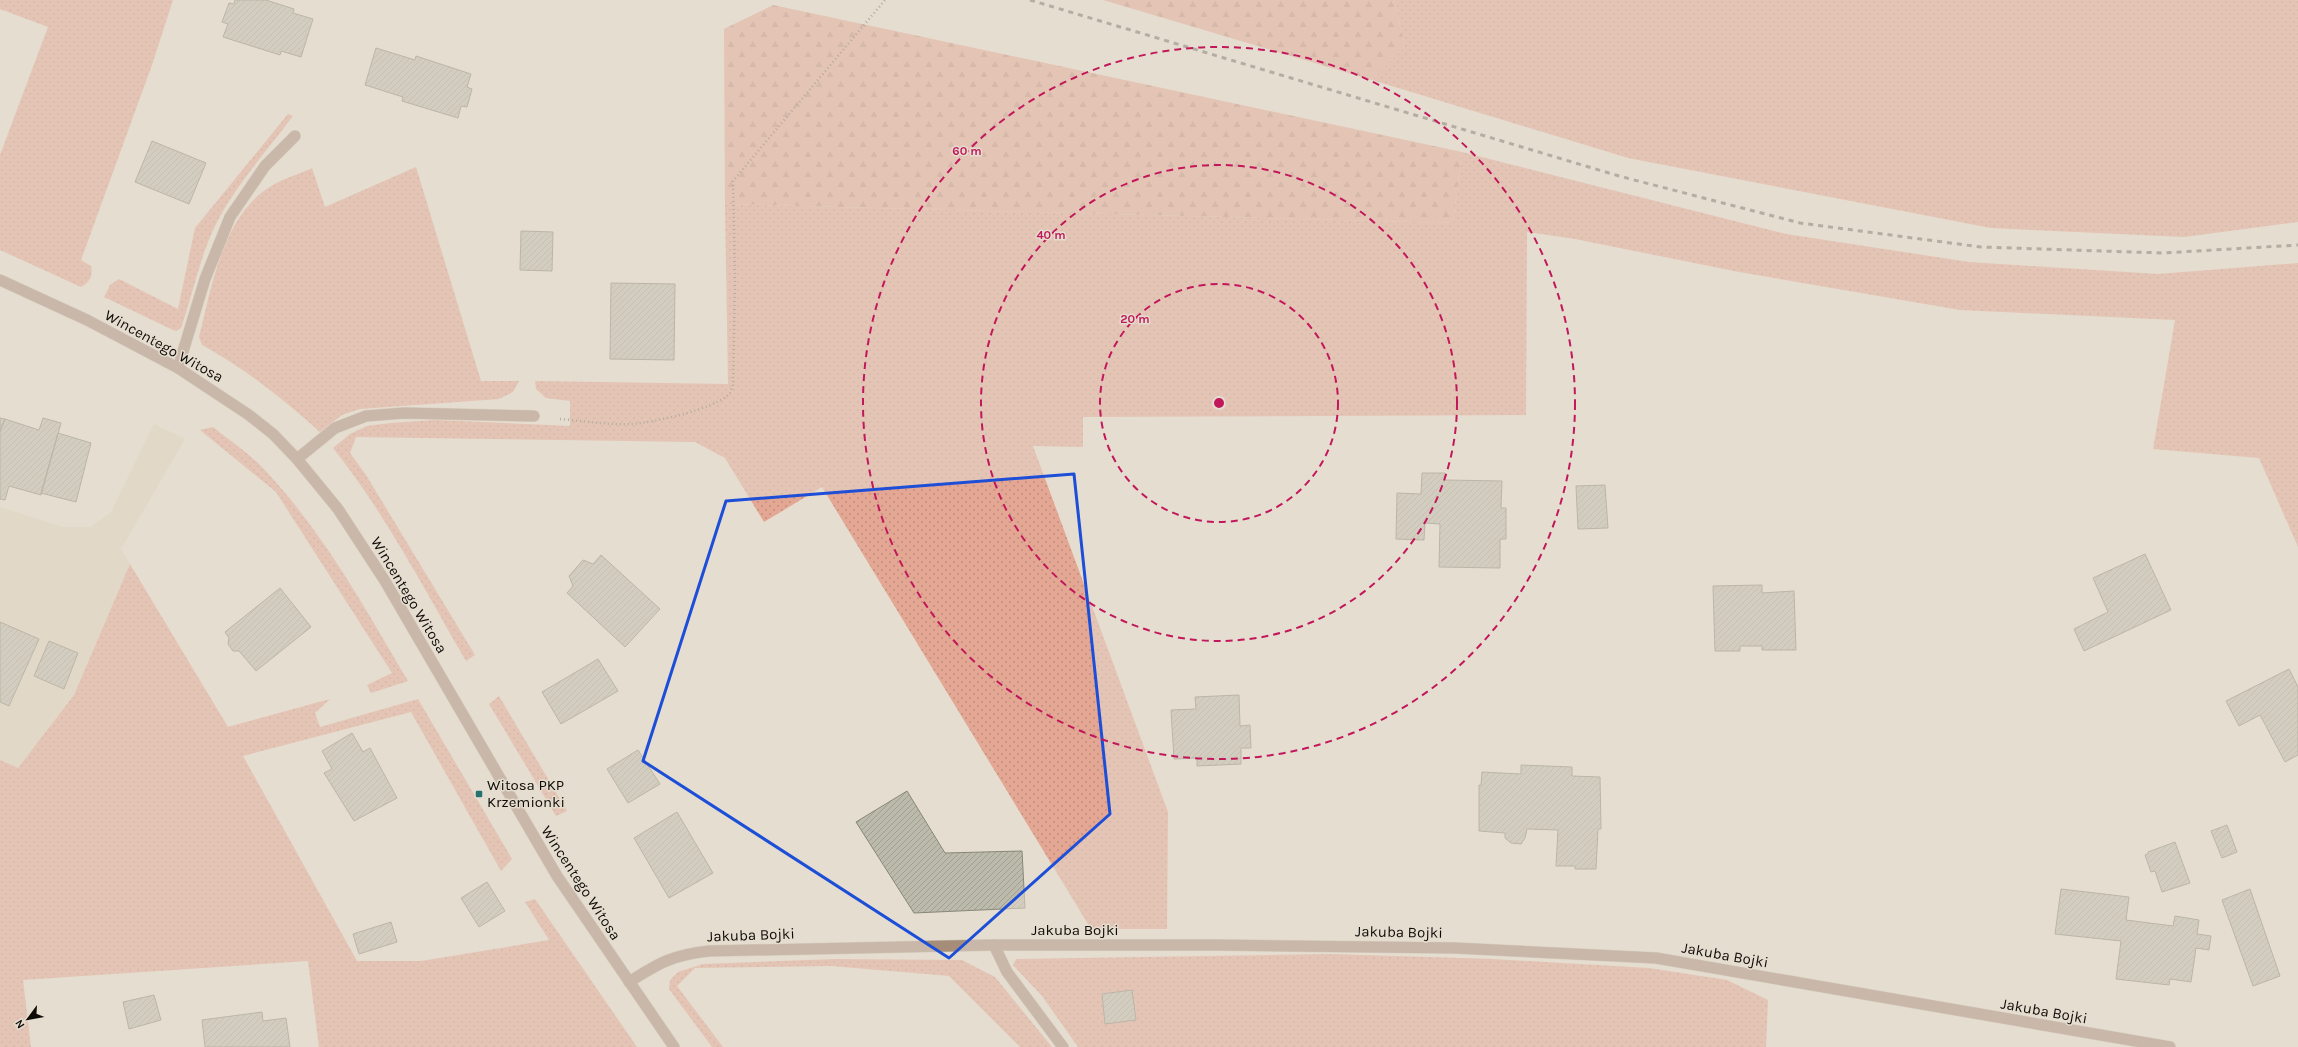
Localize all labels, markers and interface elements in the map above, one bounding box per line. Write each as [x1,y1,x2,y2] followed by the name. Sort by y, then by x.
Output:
[952,144,982,158] text: 60 m
[1036,228,1066,242] text: 40 m
[102,306,226,386] street label: Wincentego Witosa
[1120,312,1150,326] text: 20 m
[1212,396,1226,410] centre of rings
[367,533,451,657] street label: Wincentego Witosa
[487,776,565,811] place label: Witosa PKP Krzemionki
[474,789,484,799] marker: Witosa PKP Krzemionki
[537,822,625,944] street label: Wincentego Witosa
[1031,921,1119,939] street label: Jakuba Bojki
[1355,922,1443,942] street label: Jakuba Bojki
[707,924,795,946] street label: Jakuba Bojki
[1680,939,1770,971] street label: Jakuba Bojki
[1999,995,2089,1027] street label: Jakuba Bojki
[8,999,48,1039] north arrow
[12,1017,28,1031] text: N

